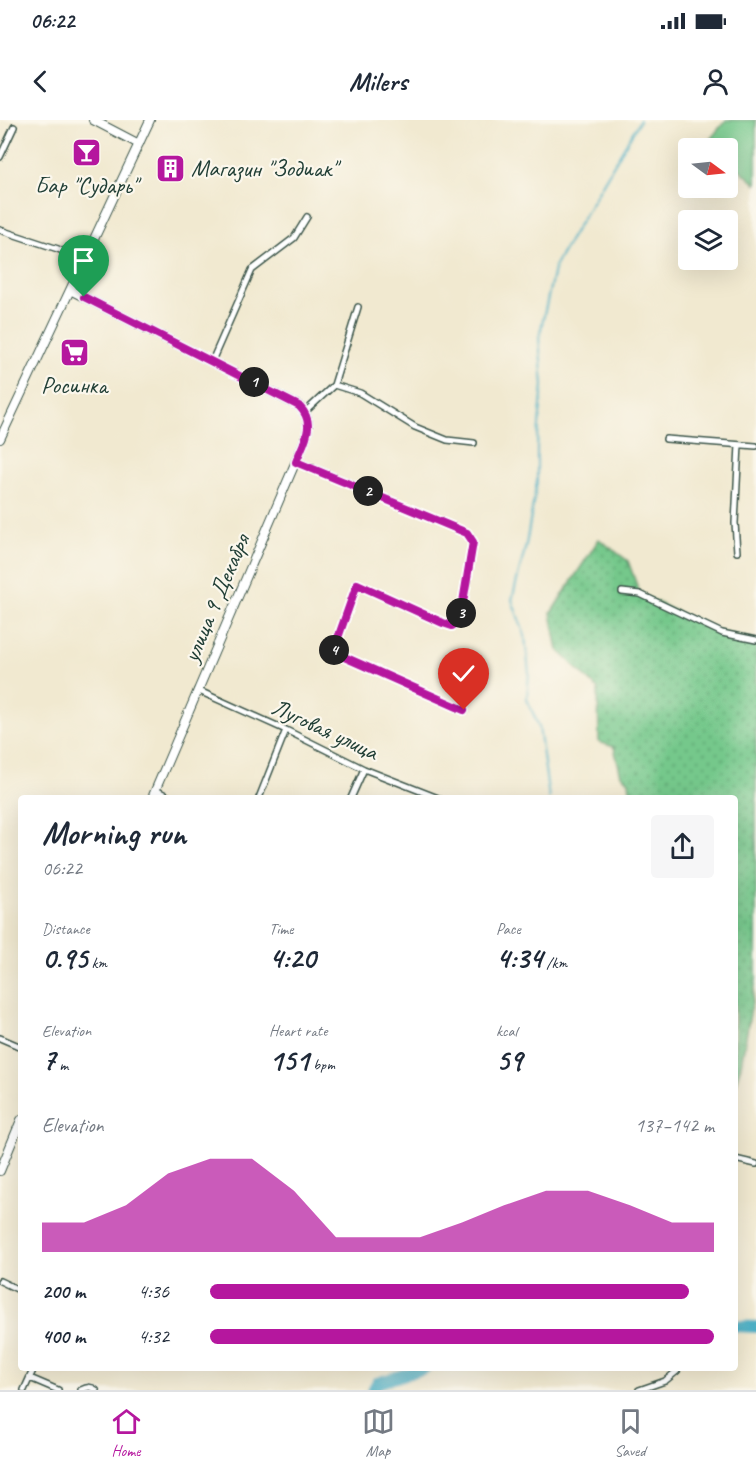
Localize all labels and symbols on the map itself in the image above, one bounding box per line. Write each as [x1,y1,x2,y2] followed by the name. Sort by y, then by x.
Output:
[70,136,102,168] bar icon: Бар "Сударь"
[678,138,738,198] north arrow
[154,152,186,184] building icon: Магазин "Зодиак"
[191,153,342,183] place label: Магазин "Зодиак"
[35,170,143,200] place label: Бар "Сударь"
[58,235,109,297] pin
[58,336,90,368] supermarket icon: Росинка
[239,367,269,397] pin: 1
[41,370,109,400] place label: Росинка
[353,476,383,506] pin: 2
[175,528,257,668] street label: улица 9 Декабря
[446,598,476,628] pin: 3
[319,635,349,665] pin: 4
[438,648,489,710] pin
[267,691,384,767] street label: Луговая улица

